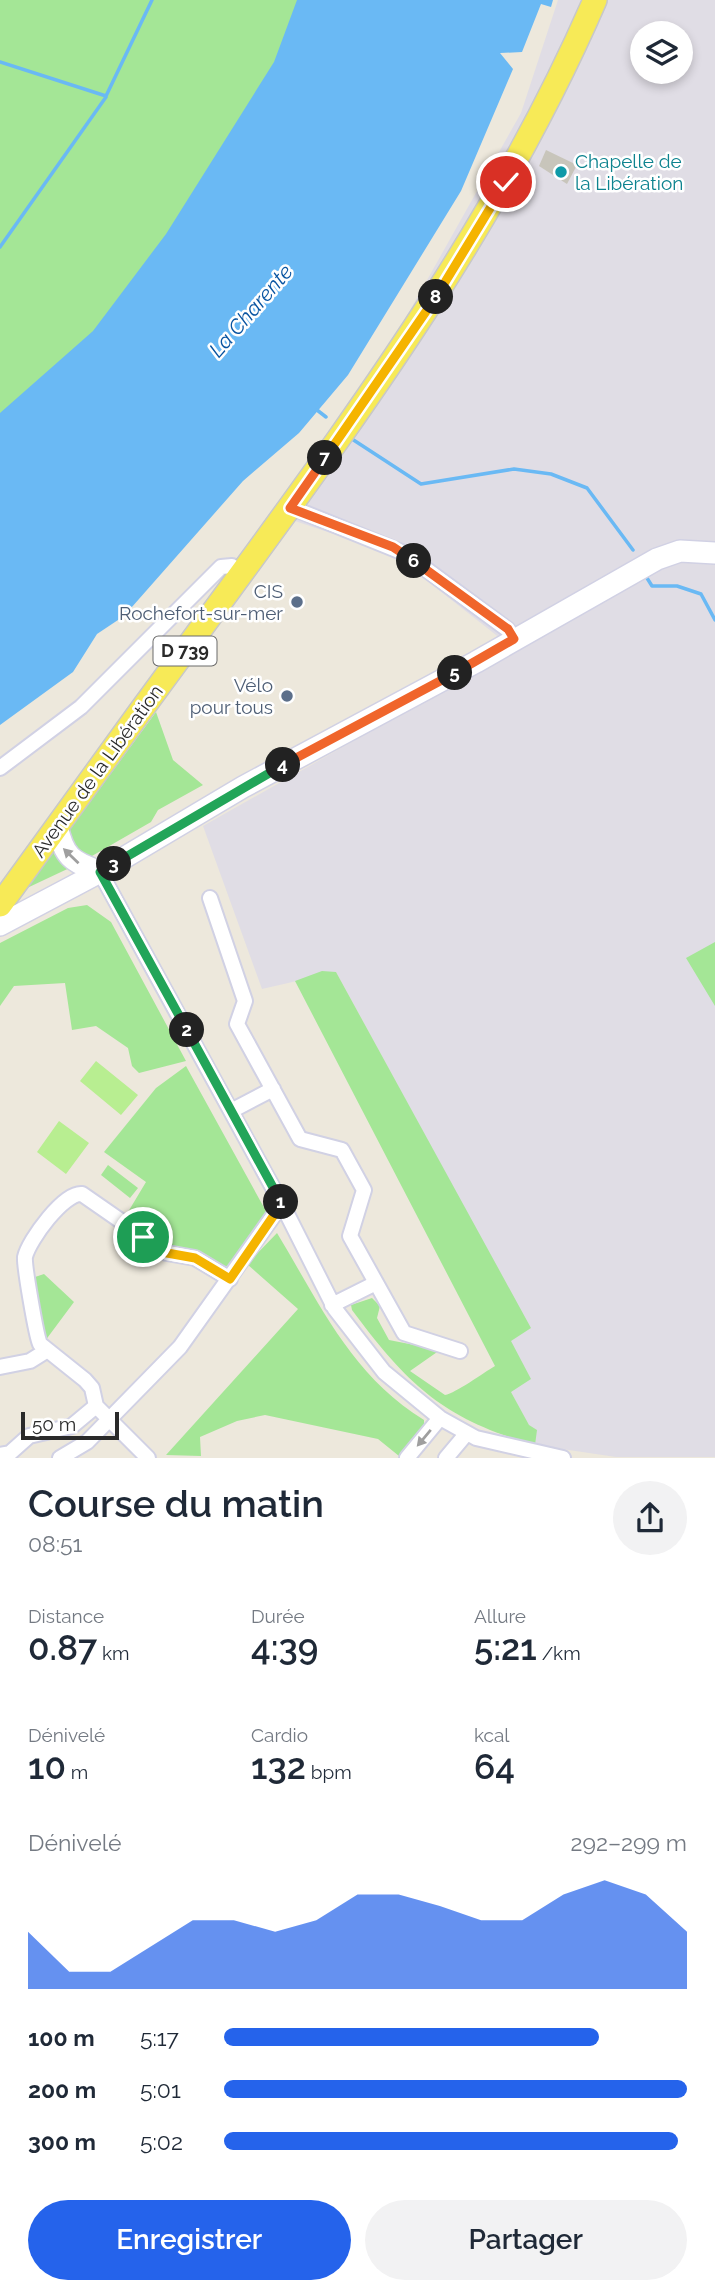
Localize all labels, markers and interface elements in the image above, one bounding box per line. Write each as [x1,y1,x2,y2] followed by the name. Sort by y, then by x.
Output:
[630,21,693,84] map controls
[630,21,693,84] button: layers
[575,150,683,194] place label: Chapelle de la Libération
[476,152,536,212] pin
[487,163,525,201] icon: check
[553,164,569,180] marker: Chapelle de la Libération
[204,259,298,362] water label: La Charente
[418,280,453,314] pin: 8
[430,285,441,307] text: 8
[308,440,342,476] pin: 7
[319,446,330,468] text: 7
[396,544,432,578] pin: 6
[408,549,419,571] text: 6
[119,580,283,624] place label: CIS Rochefort-sur-mer
[289,594,305,610] marker: CIS Rochefort-sur-mer
[154,636,216,666] road number: D 739
[438,656,472,690] pin: 5
[449,661,460,683] text: 5
[190,674,273,718] place label: Vélo pour tous
[27,681,167,861] street label: Avenue de la Libération
[279,688,295,704] marker: Vélo pour tous
[266,748,300,782] pin: 4
[277,753,288,775] text: 4
[96,846,132,882] pin: 3
[62,848,79,864] one-way arrow
[108,852,119,874] text: 3
[170,1012,204,1048] pin: 2
[181,1018,192,1040] text: 2
[264,1184,298,1220] pin: 1
[276,1190,285,1212] text: 1
[113,1207,173,1267] pin
[124,1218,162,1256] icon: arrive
[21,1408,119,1440] scale bar
[32,1413,76,1435] text: 50 m
[416,1428,431,1446] one-way arrow
[28,1481,324,1526] text: Course du matin
[613,1481,687,1555] button: share
[28,1530,82,1557] text: 08:51
[28,1605,104,1627] text: Distance
[251,1605,305,1627] text: Durée
[474,1605,526,1627] text: Allure
[28,1627,97,1668] text: 0.87
[251,1627,318,1668] text: 4:39
[474,1627,537,1668] text: 5:21
[97,1642,130,1664] text: km
[537,1642,581,1664] text: /km
[28,1724,105,1746] text: Dénivelé
[251,1724,308,1746] text: Cardio
[474,1724,510,1746] text: kcal
[28,1746,66,1787] text: 10
[251,1746,306,1787] text: 132
[474,1746,515,1787] text: 64
[66,1761,88,1783] text: m
[306,1761,352,1783] text: bpm
[28,1829,121,1856] text: Dénivelé
[571,1829,687,1856] text: 292–299 m
[28,2024,95,2051] text: 100 m
[140,2024,179,2051] text: 5:17
[28,2076,96,2103] text: 200 m
[140,2076,181,2103] text: 5:01
[28,2128,96,2155] text: 300 m
[140,2128,183,2155] text: 5:02
[28,2200,351,2280] button: Enregistrer
[365,2200,687,2280] button: Partager

